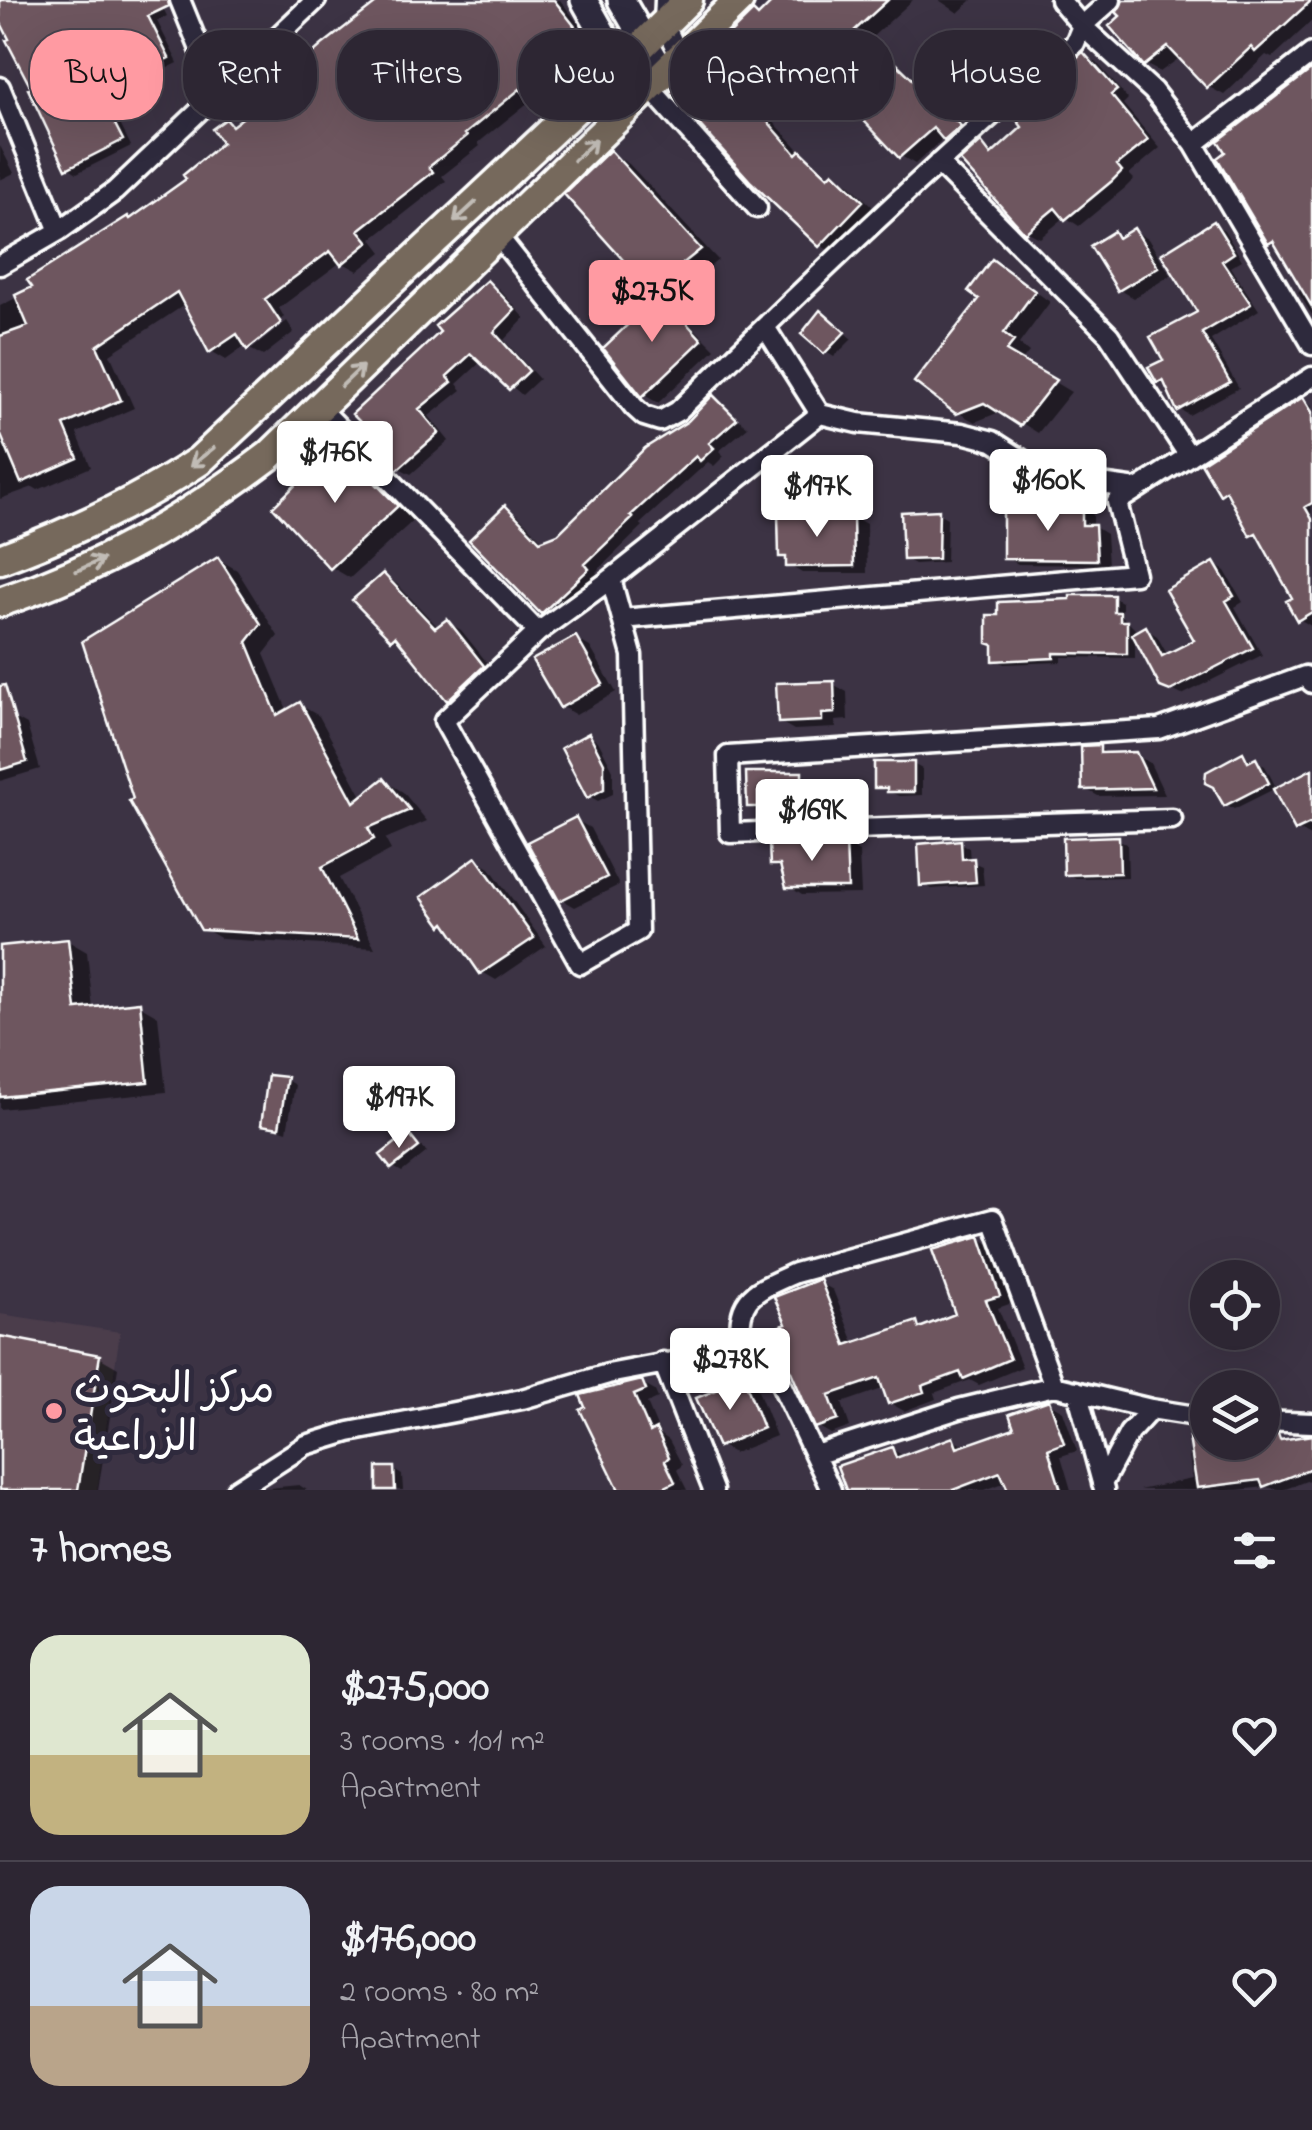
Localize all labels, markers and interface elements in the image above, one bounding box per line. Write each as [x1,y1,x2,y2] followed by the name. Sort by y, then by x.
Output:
[30,30,163,120] chip: Buy
[183,30,317,120] chip: Rent
[337,30,498,120] chip: Filters
[518,30,650,120] chip: New
[670,30,894,120] chip: Apartment
[914,30,1076,120] chip: House
[573,139,597,163] one-way arrow
[454,200,478,224] one-way arrow
[582,260,722,345] pin: $275K
[611,269,693,316] text: $275K
[339,364,363,388] one-way arrow
[265,421,405,506] pin: $176K
[299,430,371,477] text: $176K
[189,446,215,468] one-way arrow
[978,449,1118,534] pin: $160K
[747,455,887,540] pin: $197K
[1012,458,1084,505] text: $160K
[783,464,851,511] text: $197K
[74,555,104,574] one-way arrow
[742,779,882,864] pin: $169K
[778,788,846,835] text: $169K
[329,1066,469,1151] pin: $197K
[365,1075,433,1122] text: $197K
[1190,1260,1280,1460] map controls
[1190,1260,1280,1350] button: locate
[660,1328,800,1413] pin: $278K
[692,1337,768,1384] text: $278K
[74,1361,274,1470] place label: مركز البحوث الزراعية
[1190,1370,1280,1460] button: layers
[43,1400,65,1422] marker: مركز البحوث الزراعية
[30,1520,172,1581] text: 7 homes
[1227,1523,1282,1578] icon: filters
[340,1658,489,1719] text: $275,000
[110,1675,230,1795] icon: home
[1227,1708,1282,1763] icon: heart
[340,1719,545,1766] text: 3 rooms · 101 m²
[340,1766,481,1813] text: Apartment
[340,1909,476,1970] text: $176,000
[110,1926,230,2046] icon: home
[1227,1959,1282,2014] icon: heart
[340,1970,539,2017] text: 2 rooms · 80 m²
[340,2017,481,2064] text: Apartment

